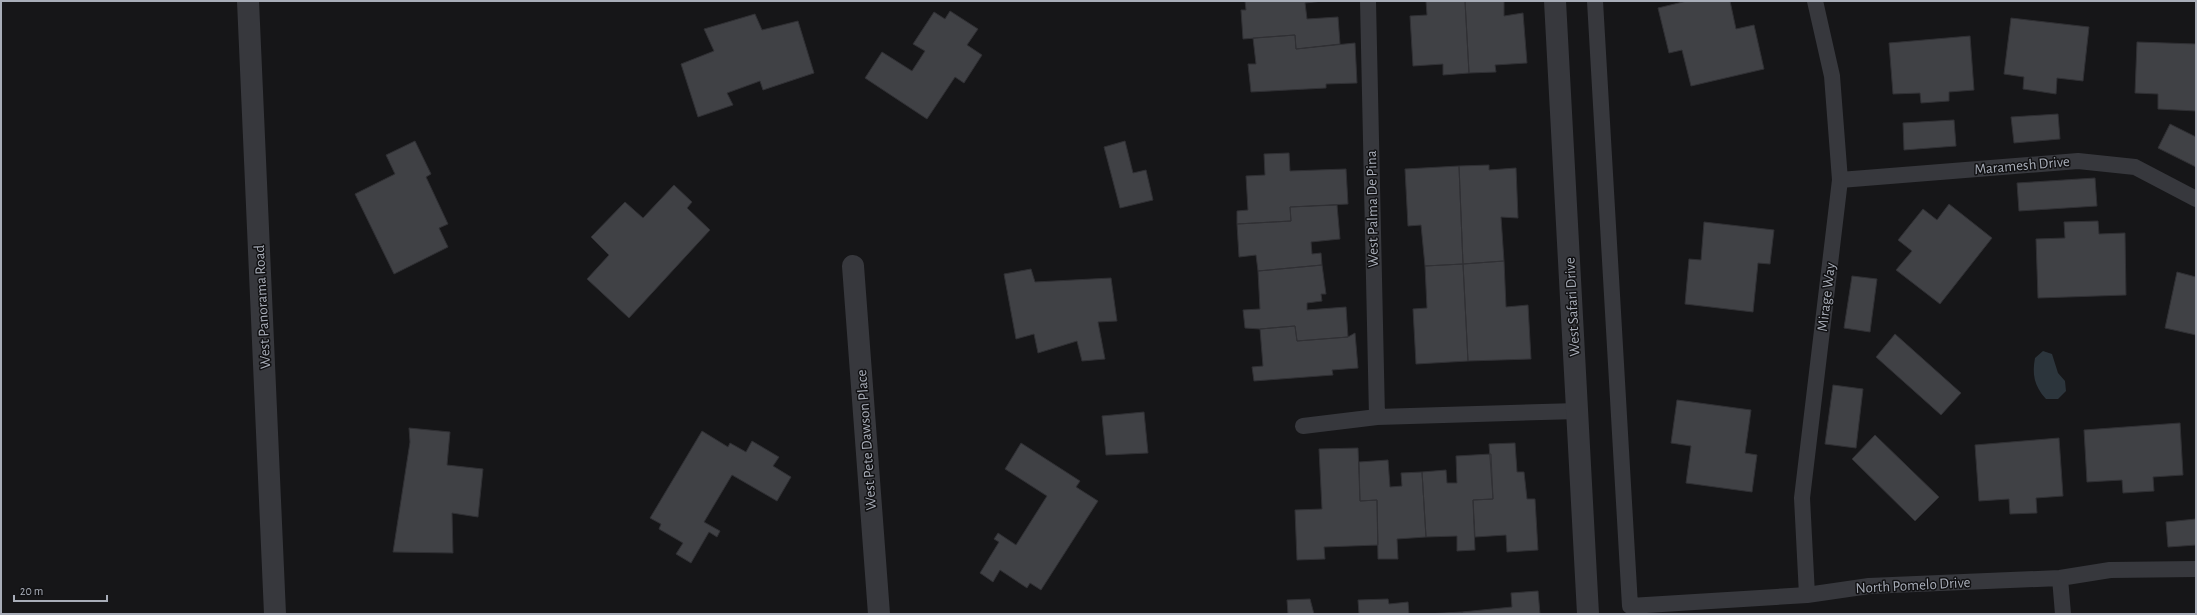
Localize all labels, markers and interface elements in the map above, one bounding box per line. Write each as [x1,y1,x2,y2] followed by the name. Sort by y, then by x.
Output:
[1364,150,1381,268] street label: West Palma De Pina
[1974,154,2071,177] street label: Maramesh Drive
[252,244,273,369] street label: West Panorama Road
[1562,257,1583,357] street label: West Safari Drive
[1815,261,1838,332] street label: Mirage Way
[854,369,879,511] street label: West Pete Dawson Place
[1855,575,1971,596] street label: North Pomelo Drive
[14,577,107,603] scale bar
[20,585,43,597] text: 20 m

